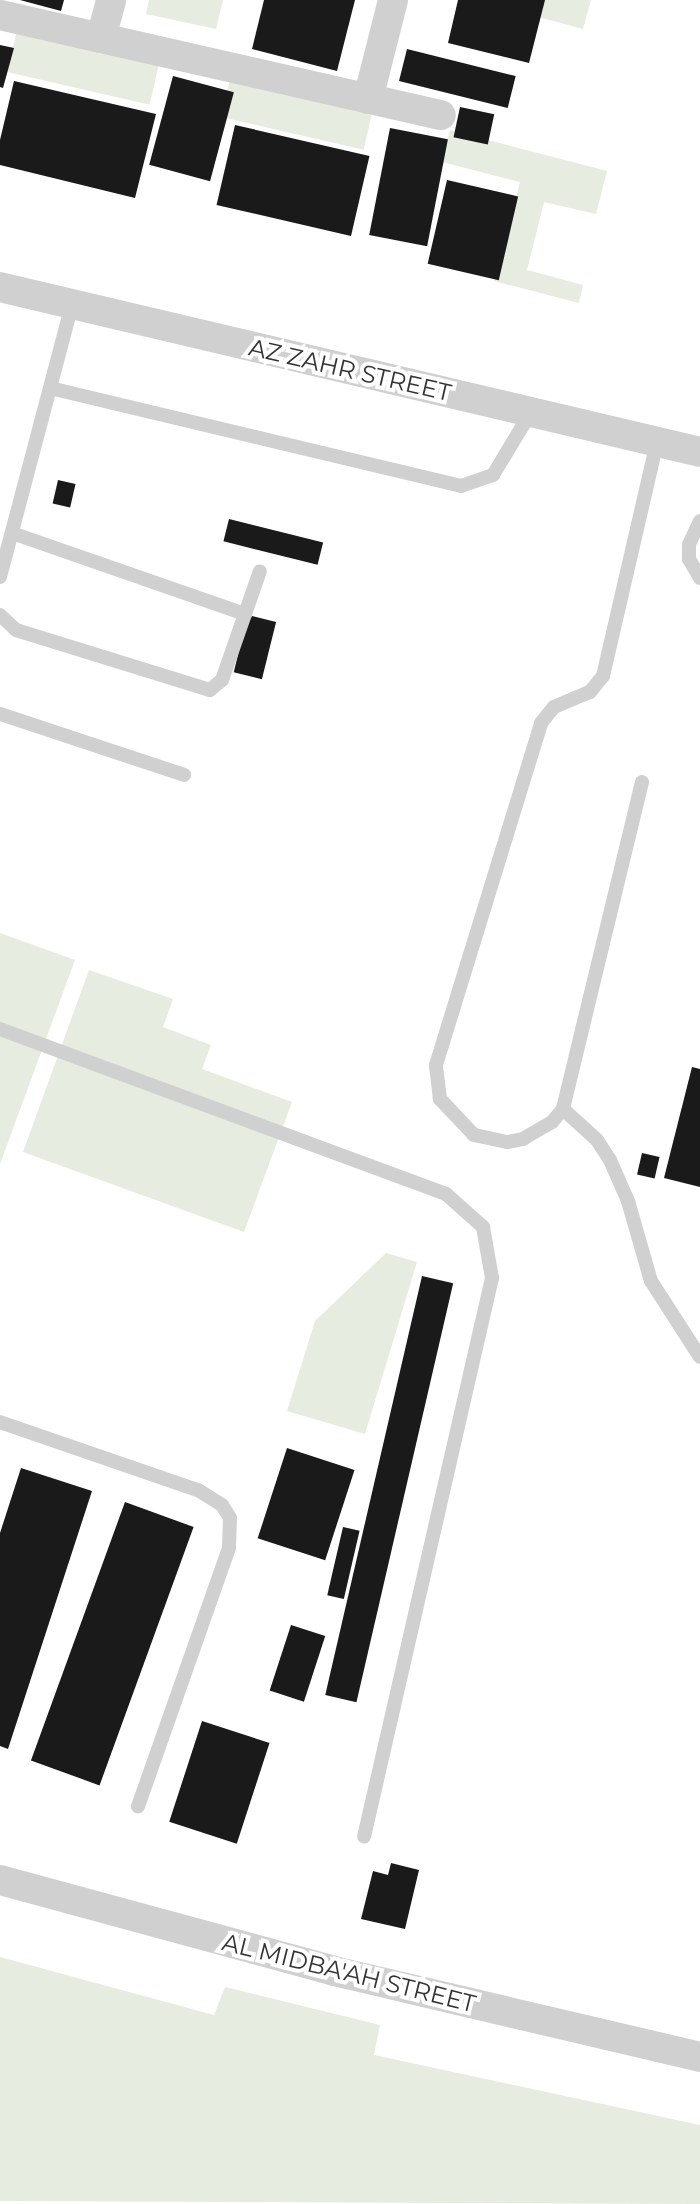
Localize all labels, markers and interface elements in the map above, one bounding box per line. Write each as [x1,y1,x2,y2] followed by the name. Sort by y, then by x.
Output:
[246,333,454,407] street label: AZ ZAHR STREET
[219,1928,479,2018] street label: AL MIDBA'AH STREET

